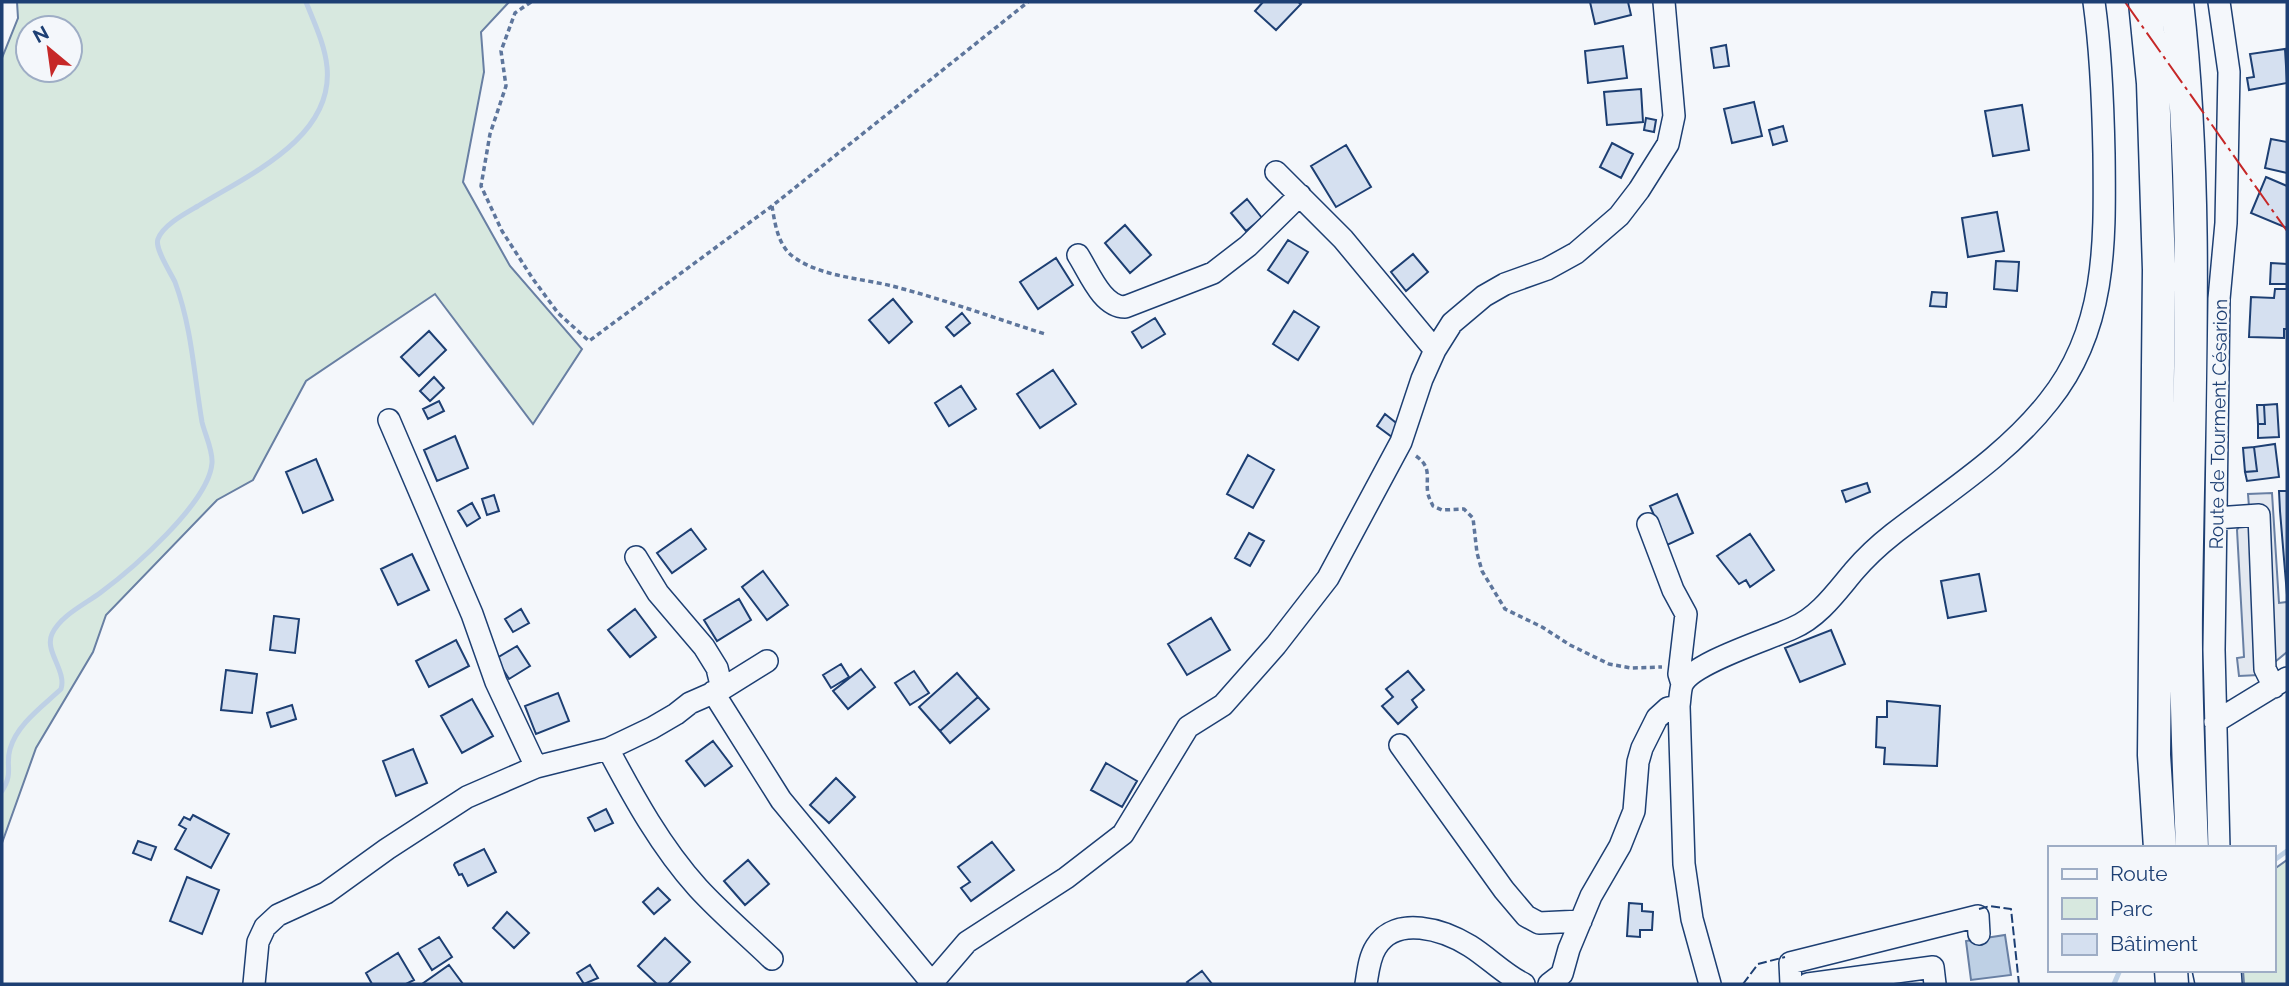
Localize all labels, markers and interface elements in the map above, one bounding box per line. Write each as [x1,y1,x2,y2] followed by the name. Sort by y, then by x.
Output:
[14,14,84,84] north arrow
[29,21,52,47] text: N
[2205,299,2231,549] street label: Route de Tourment Césarion
[2048,846,2275,972] legend
[2110,861,2168,886] text: Route
[2110,896,2153,921] text: Parc
[2110,931,2198,956] text: Bâtiment

